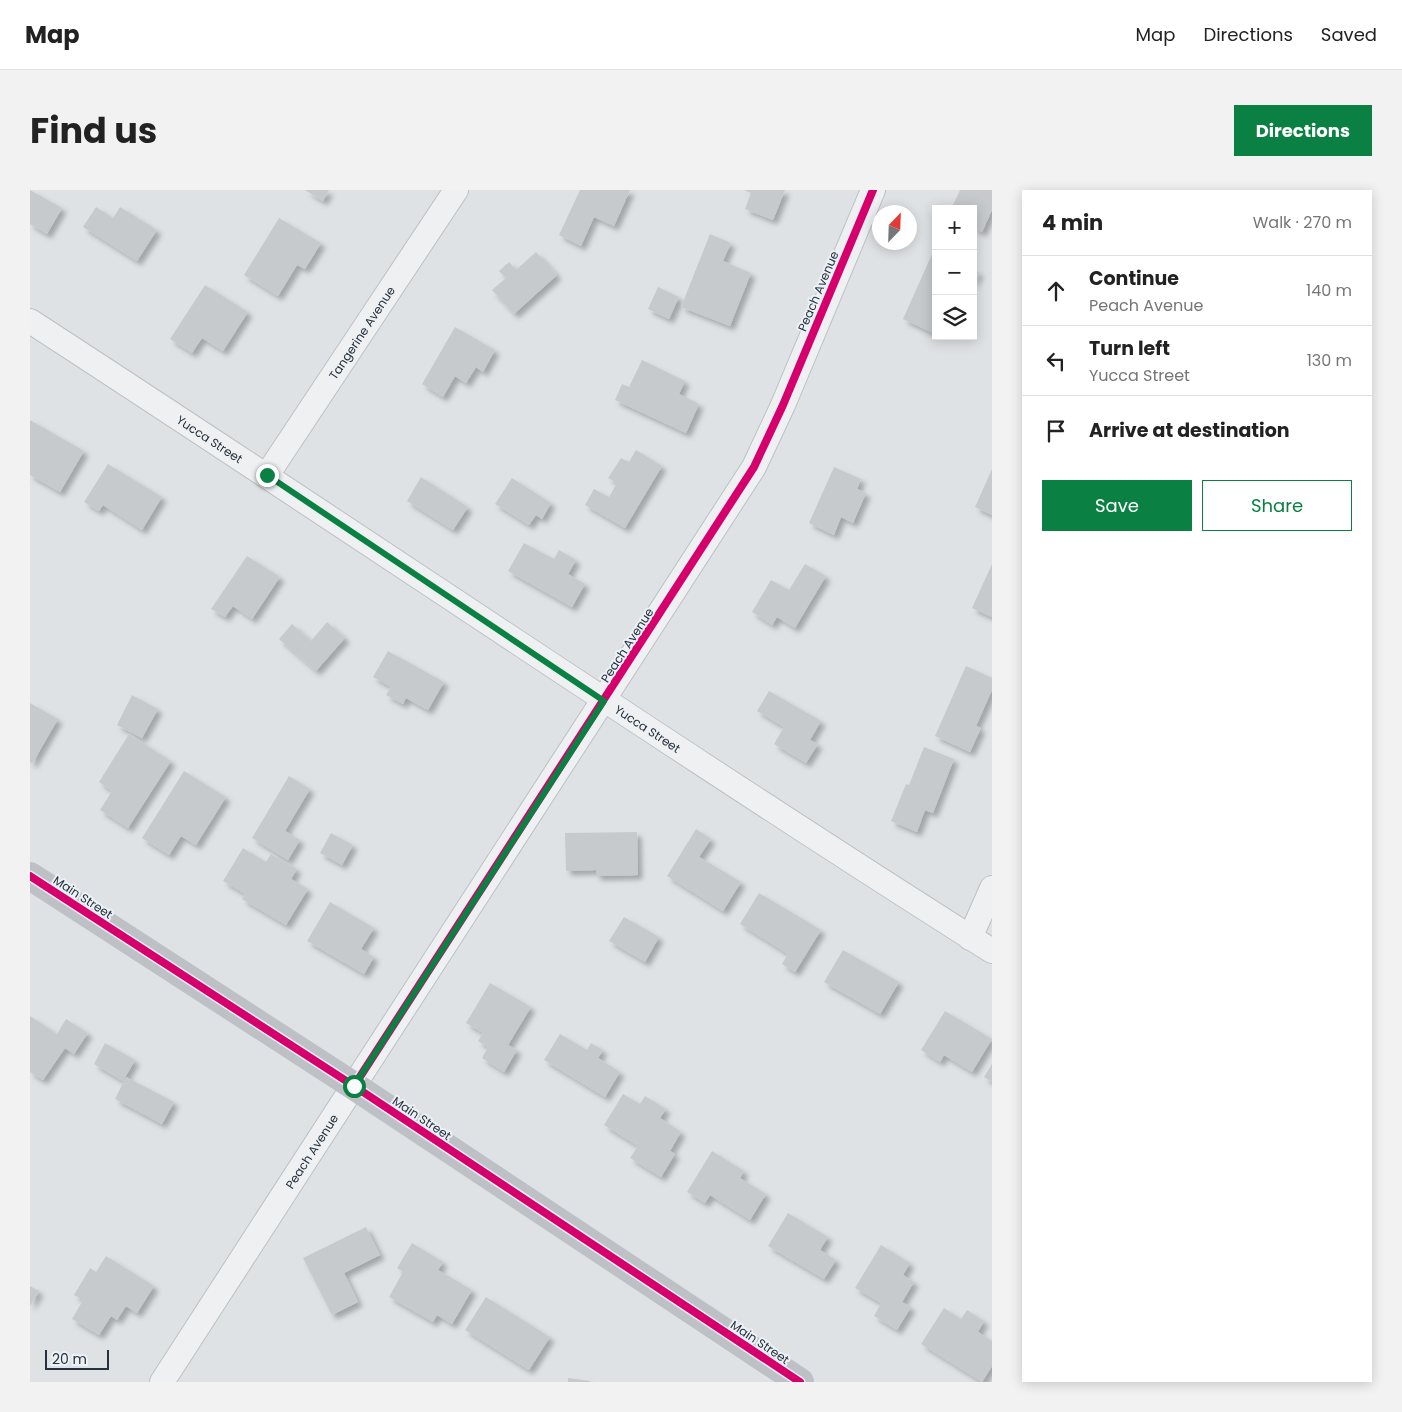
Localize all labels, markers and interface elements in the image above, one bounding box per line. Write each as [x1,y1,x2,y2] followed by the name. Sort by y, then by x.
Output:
[25,18,80,51] text: Map
[1136,22,1175,47] text: Map
[1203,22,1293,47] text: Directions
[1321,22,1377,47] text: Saved
[1234,105,1372,156] button: Directions
[30,106,157,155] text: Find us
[872,205,917,250] north arrow
[932,205,977,340] map controls
[932,205,977,250] button: +
[1042,208,1103,237] text: 4 min
[1253,211,1352,234] text: Walk · 270 m
[793,248,843,334] street label: Peach Avenue
[932,250,977,295] button: −
[1089,265,1179,292] text: Continue
[1042,277,1070,305] icon: ahead
[1306,279,1352,302] text: 140 m
[324,282,399,383] street label: Tangerine Avenue
[1089,294,1203,317] text: Peach Avenue
[932,295,977,340] button: layers
[1089,335,1170,362] text: Turn left
[1042,347,1070,375] icon: left
[1307,349,1352,372] text: 130 m
[1089,364,1190,387] text: Yucca Street
[174,411,246,467] street label: Yucca Street
[1042,417,1070,445] icon: arrive
[1089,417,1290,444] text: Arrive at destination
[256,464,279,487] route end
[1042,480,1192,531] button: Save
[1202,480,1352,531] button: Share
[597,604,657,686] street label: Peach Avenue
[611,700,684,756] street label: Yucca Street
[50,872,116,922] street label: Main Street
[343,1075,366,1098] route start
[389,1092,455,1144] street label: Main Street
[281,1110,342,1192] street label: Peach Avenue
[727,1316,793,1368] street label: Main Street
[45,1347,109,1370] scale bar
[52,1349,87,1369] text: 20 m

